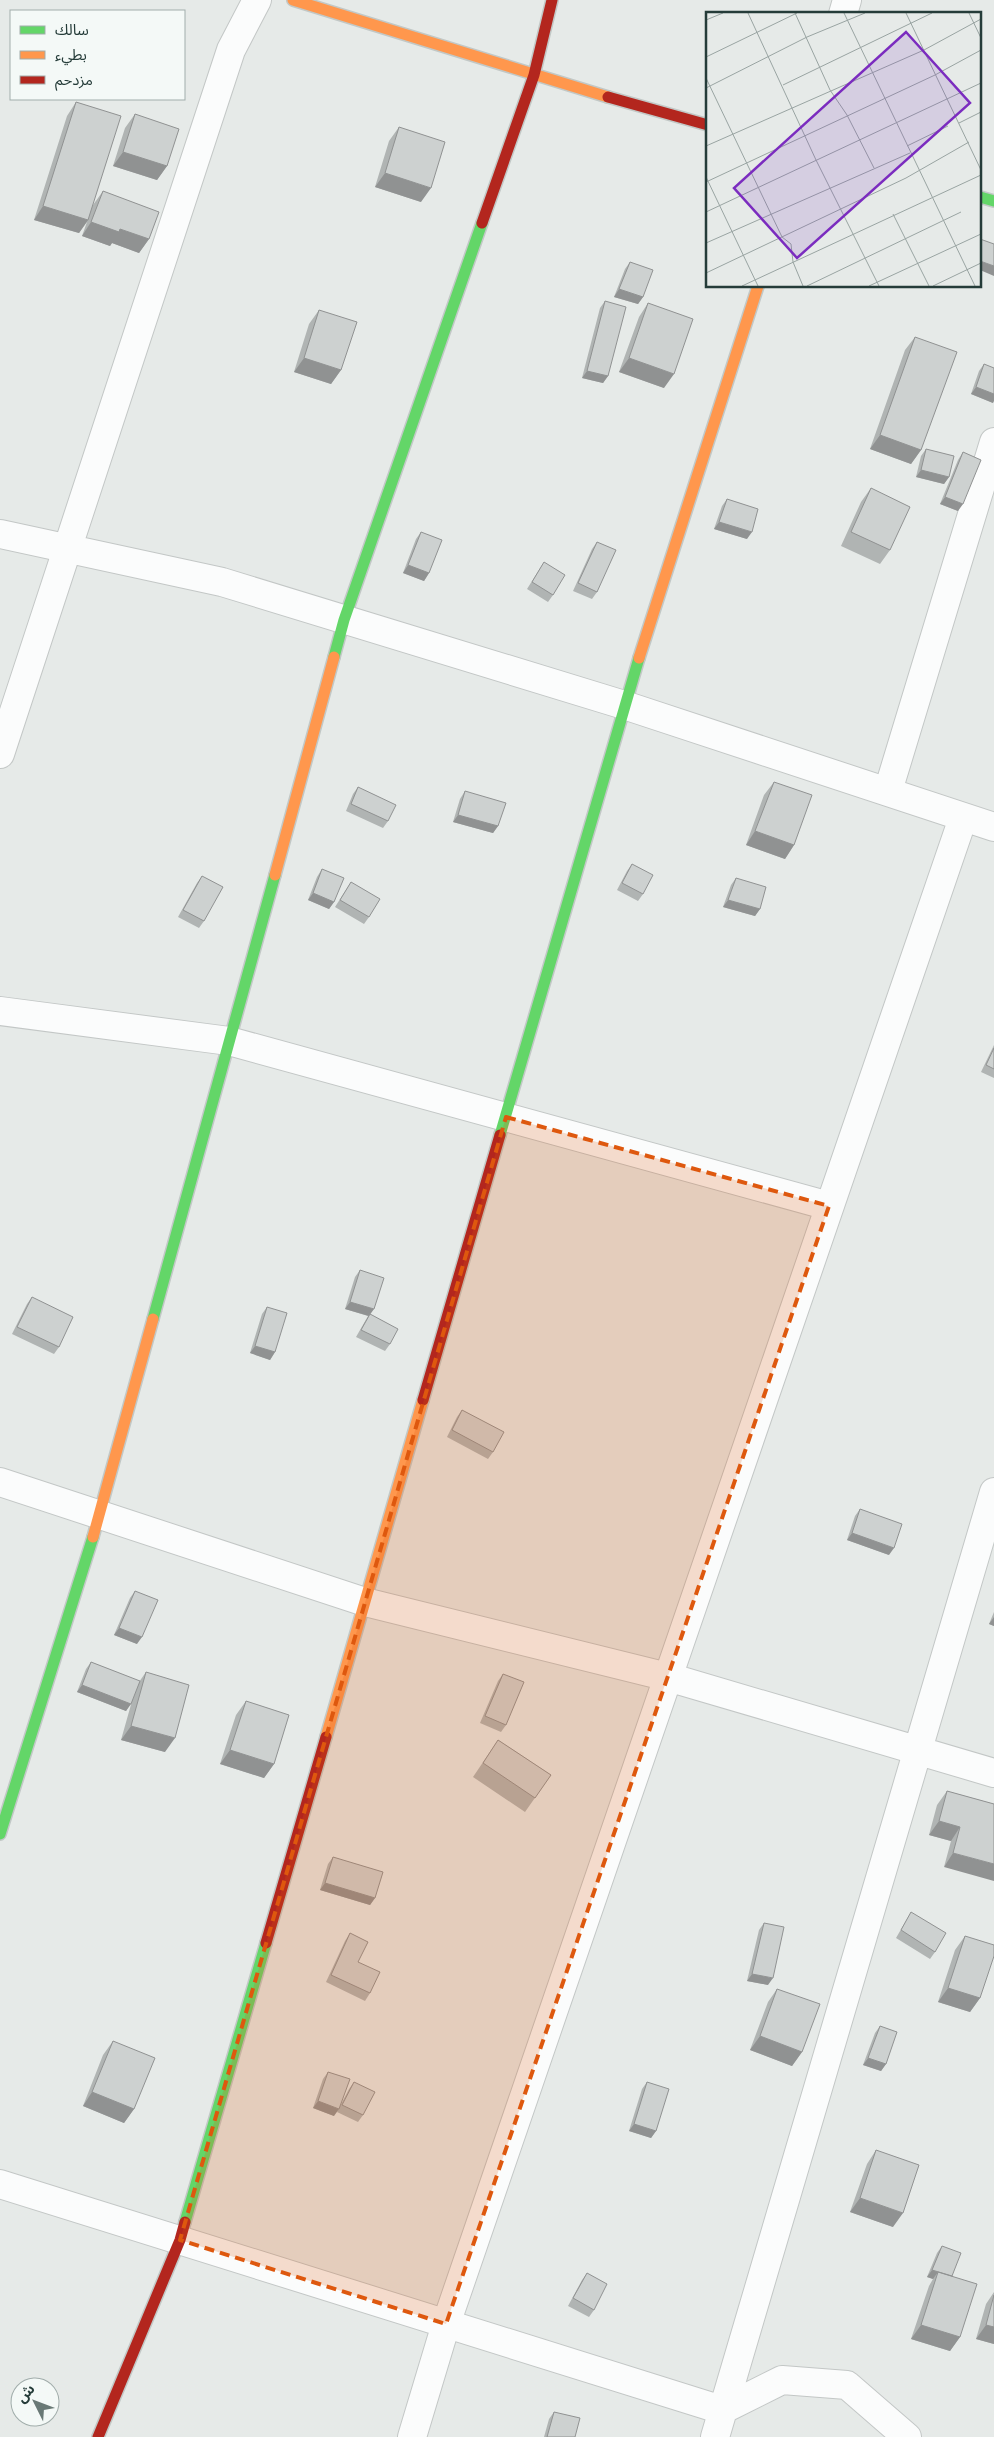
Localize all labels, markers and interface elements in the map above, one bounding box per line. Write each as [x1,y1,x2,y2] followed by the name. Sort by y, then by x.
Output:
[10,10,185,100] legend
[706,12,982,288] inset map
[55,21,89,39] text: سالك
[55,46,87,66] text: بطيء
[55,71,93,91] text: مزدحم
[10,2377,60,2427] north arrow
[13,2381,38,2406] text: ش

